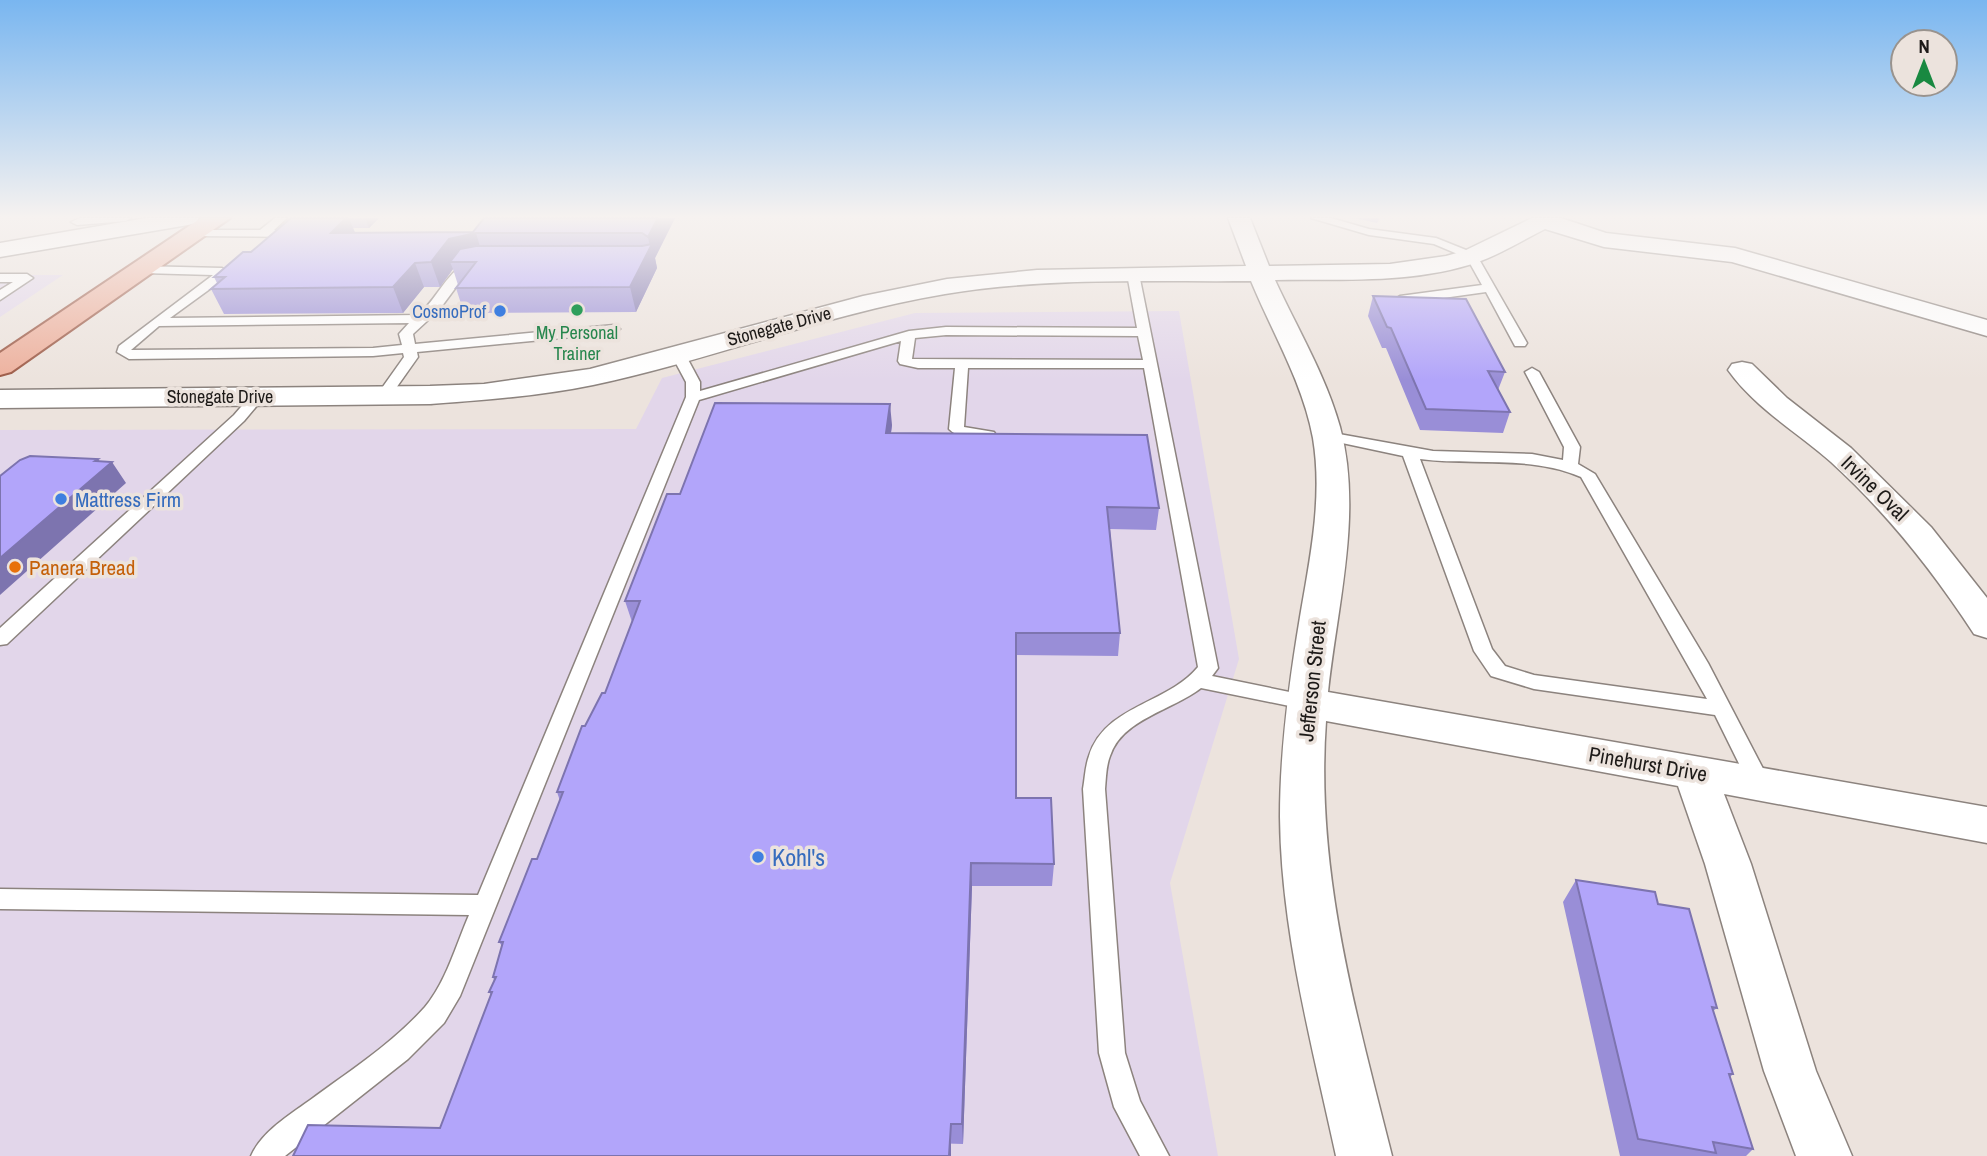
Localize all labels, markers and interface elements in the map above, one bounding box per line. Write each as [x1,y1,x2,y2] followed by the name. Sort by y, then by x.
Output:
[1889,28,1959,98] north arrow
[1918,33,1930,59] text: N
[412,299,487,324] place label: CosmoProf
[724,300,834,352] street label: Stonegate Drive
[569,302,585,318] marker: My Personal Trainer
[492,303,508,319] marker: CosmoProf
[536,320,618,366] place label: My Personal Trainer
[167,384,273,409] street label: Stonegate Drive
[1835,449,1915,527] street label: Irvine Oval
[75,485,181,514] place label: Mattress Firm
[53,491,69,507] marker: Mattress Firm
[29,553,135,582] place label: Panera Bread
[7,559,23,575] marker: Panera Bread
[1291,619,1333,743] street label: Jefferson Street
[1587,739,1709,789] street label: Pinehurst Drive
[772,841,825,873] place label: Kohl's
[750,849,766,865] marker: Kohl's

